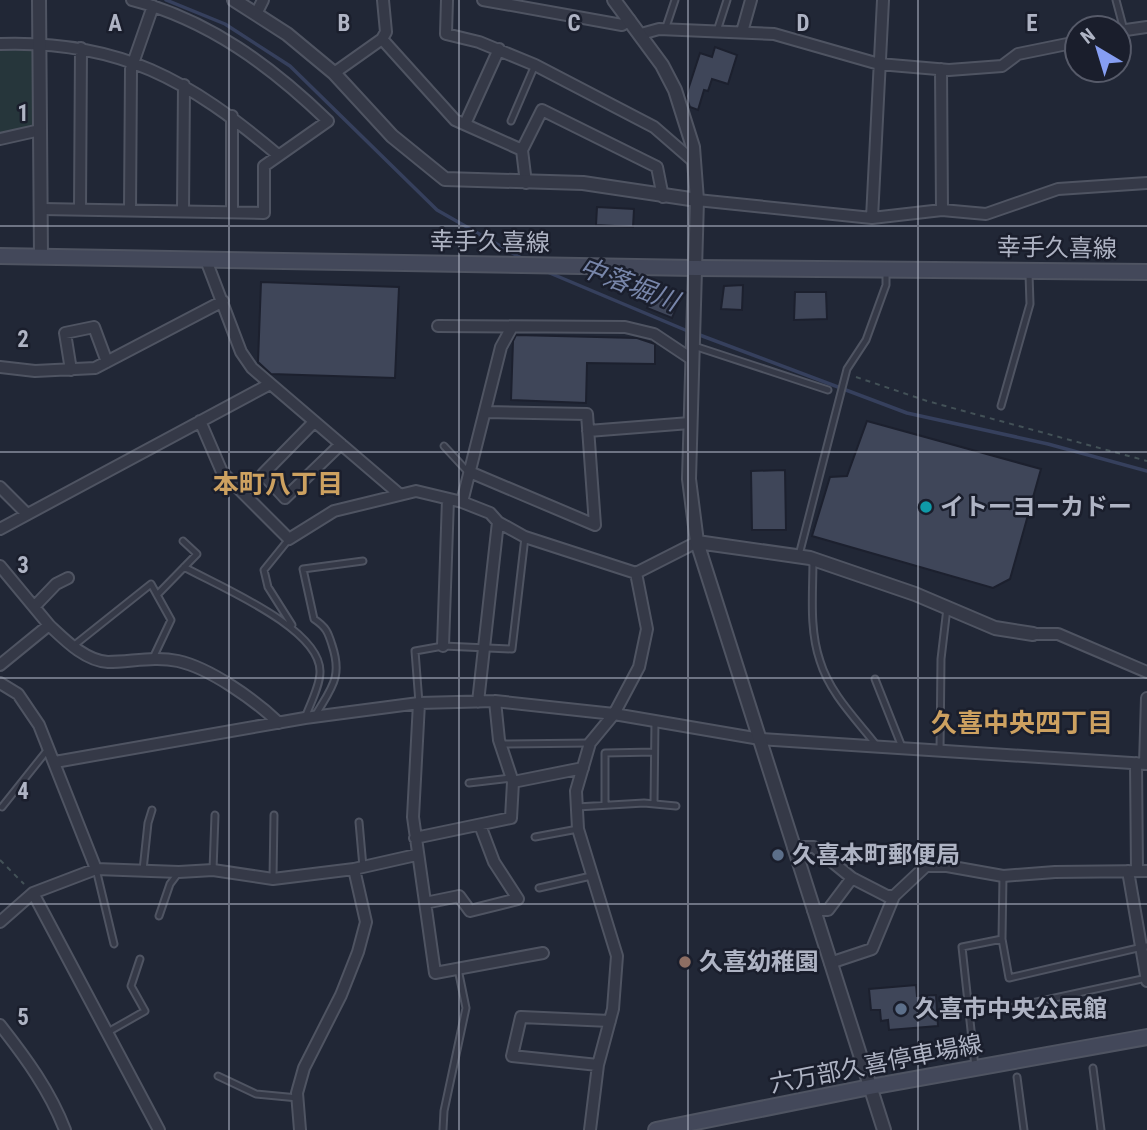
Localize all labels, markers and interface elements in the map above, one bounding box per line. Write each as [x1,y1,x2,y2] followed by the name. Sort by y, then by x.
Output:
[108,10,122,37] text: A
[338,10,350,37] text: B
[567,10,581,37] text: C
[797,10,810,37] text: D
[1026,10,1038,37] text: E
[1063,14,1133,84] north arrow
[1076,23,1100,49] text: N
[17,100,29,127] text: 1
[430,227,550,257] street label: 幸手久喜線
[997,233,1117,263] street label: 幸手久喜線
[575,251,686,318] water label: 中落堀川
[17,326,29,353] text: 2
[213,469,343,499] district label: 本町八丁目
[940,493,1132,521] place label: イトーヨーカドー
[918,499,934,515] marker: イトーヨーカドー
[17,552,29,579] text: 3
[931,708,1113,738] district label: 久喜中央四丁目
[17,778,29,805] text: 4
[792,841,960,869] place label: 久喜本町郵便局
[770,847,786,863] marker: 久喜本町郵便局
[699,948,819,976] place label: 久喜幼稚園
[677,954,693,970] marker: 久喜幼稚園
[915,995,1107,1023] place label: 久喜市中央公民館
[893,1001,909,1017] marker: 久喜市中央公民館
[17,1004,29,1031] text: 5
[767,1030,985,1098] street label: 六万部久喜停車場線

